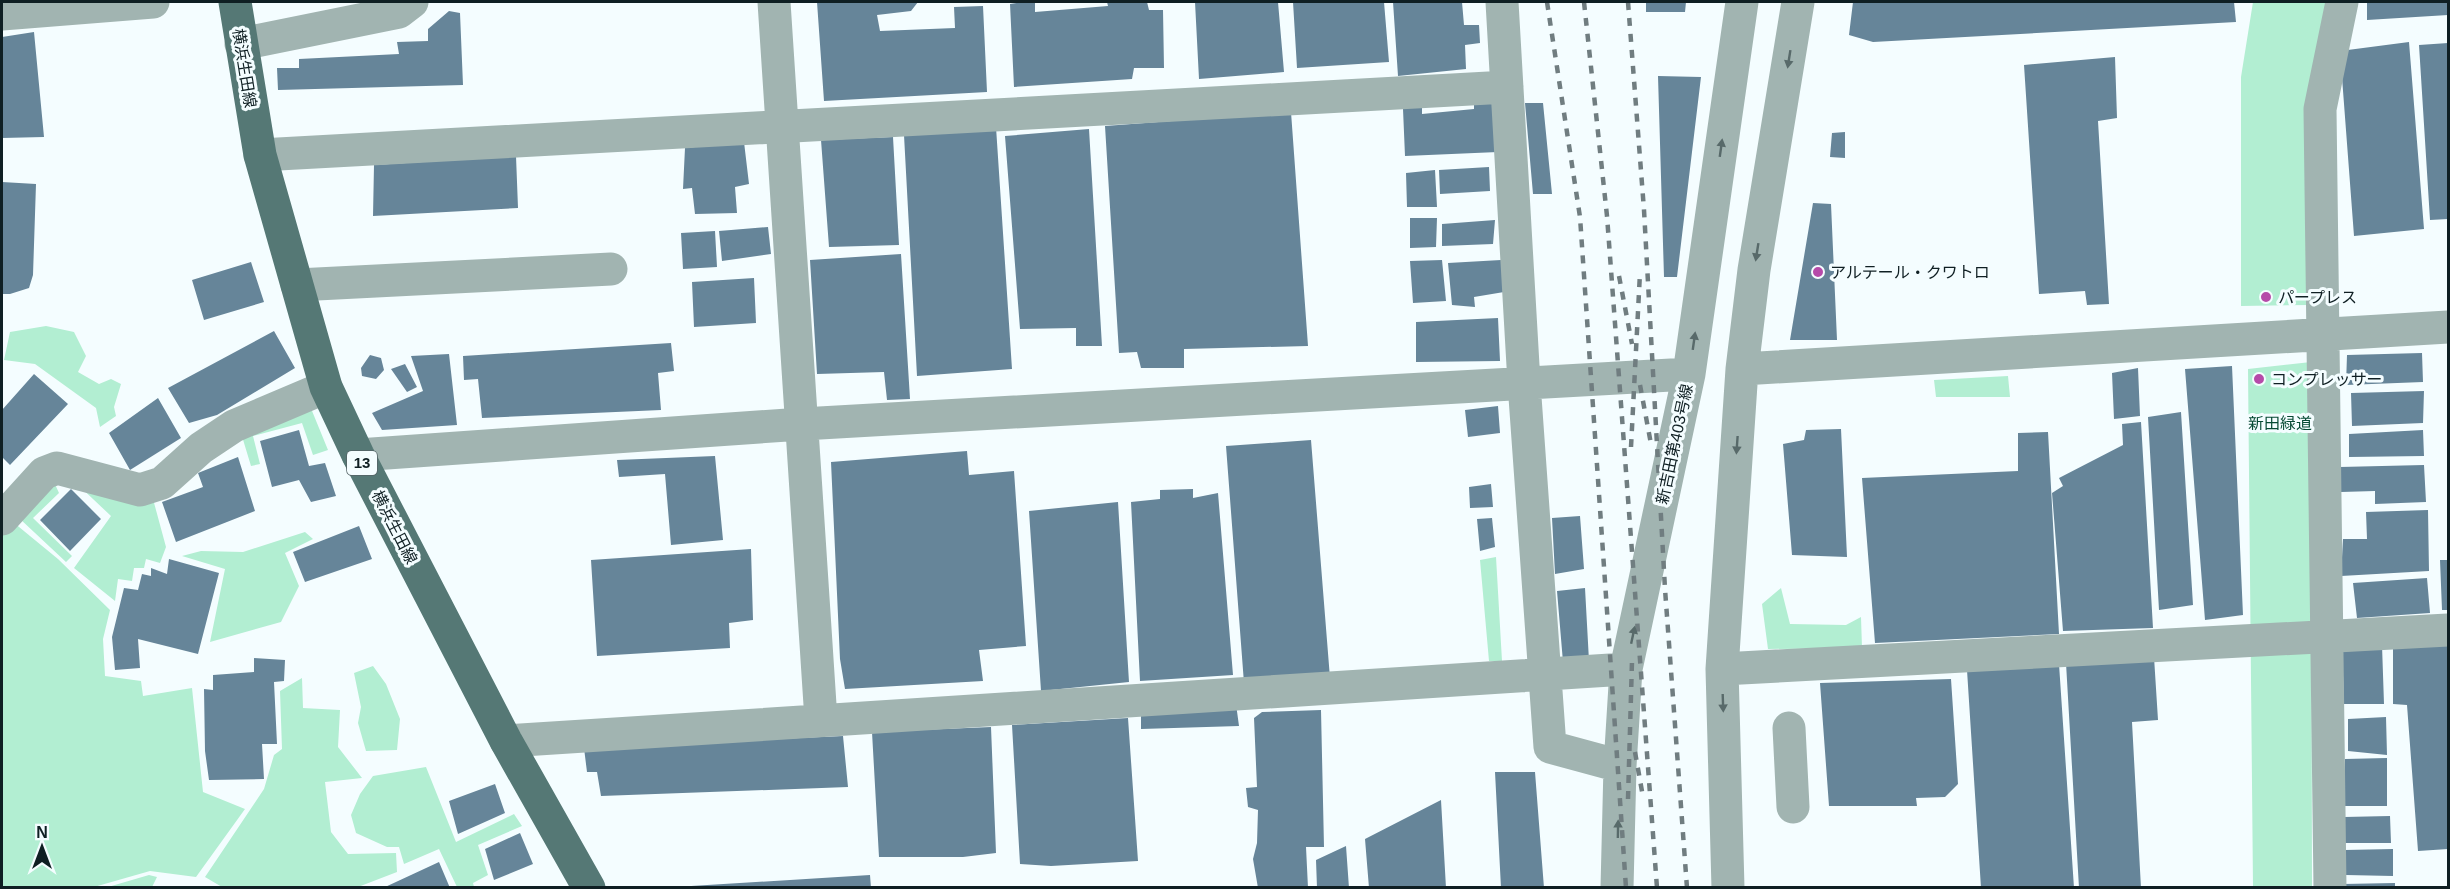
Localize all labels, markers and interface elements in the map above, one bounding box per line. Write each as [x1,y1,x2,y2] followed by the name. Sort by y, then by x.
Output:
[230,27,259,109] street label: 横浜生田線
[1784,50,1793,69] one-way arrow
[1717,139,1726,158] one-way arrow
[1753,242,1762,261] one-way arrow
[1830,264,1990,281] place label: アルテール・クワトロ
[1811,265,1825,279] marker: アルテール・クワトロ
[2278,289,2357,306] place label: パープレス
[2259,290,2273,304] marker: パープレス
[1689,332,1698,351] one-way arrow
[2271,371,2383,388] place label: コンプレッサー
[2252,372,2266,386] marker: コンプレッサー
[1653,382,1696,506] street label: 新吉田第403号線
[2248,415,2312,432] park label: 新田緑道
[1732,436,1742,455] one-way arrow
[347,451,377,475] road number: 13
[369,488,420,567] street label: 横浜生田線
[1629,625,1638,644] one-way arrow
[1719,693,1728,712] one-way arrow
[12,817,72,877] north arrow
[1613,820,1623,839] one-way arrow
[36,824,48,841] text: N

